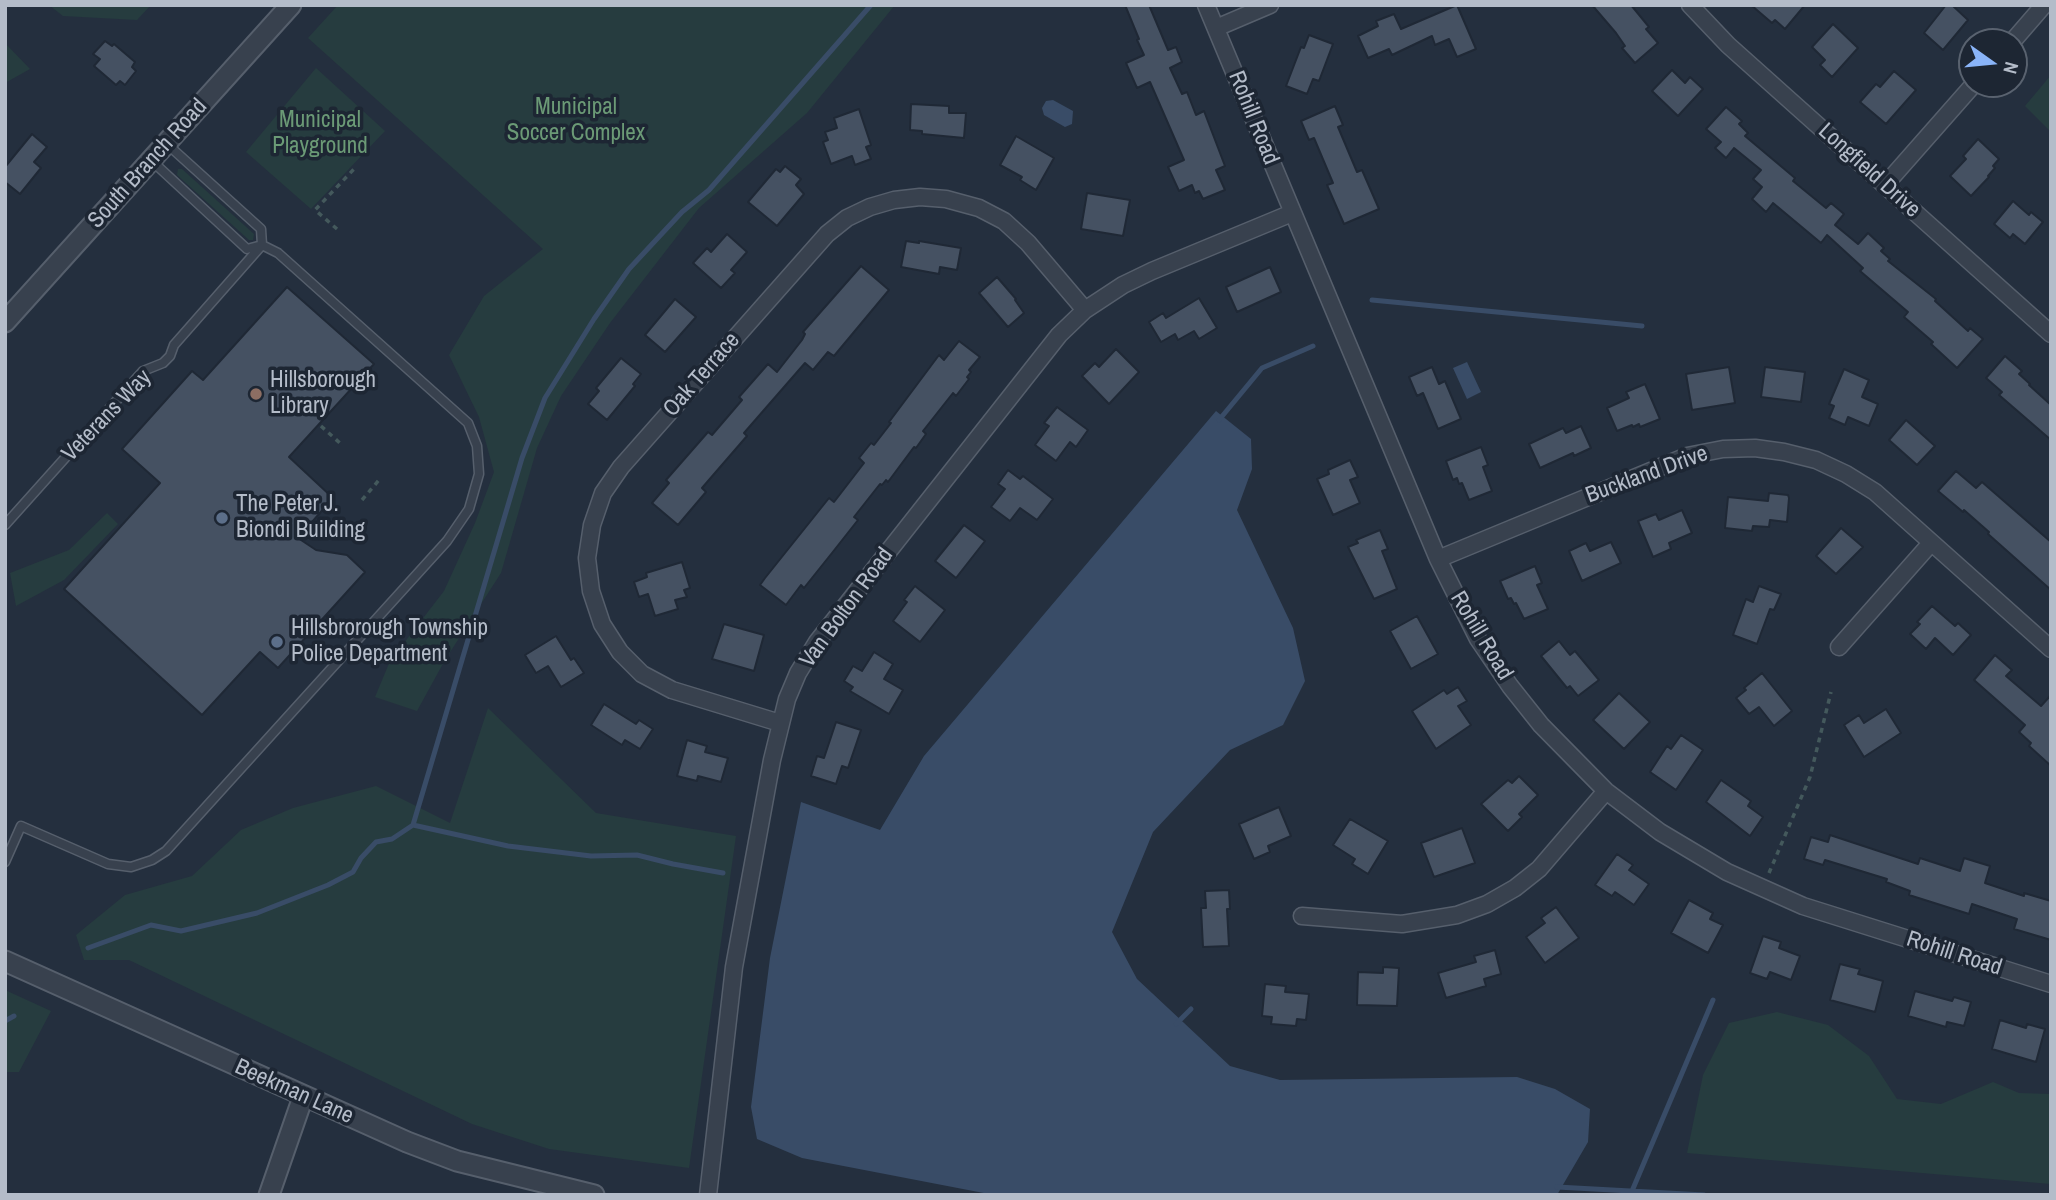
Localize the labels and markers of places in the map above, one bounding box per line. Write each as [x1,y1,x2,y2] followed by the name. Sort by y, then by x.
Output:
[270,367,376,421] place label: Hillsborough Library
[248,386,264,402] marker: Hillsborough Library
[236,491,365,545] place label: The Peter J. Biondi Building
[214,510,230,526] marker: The Peter J. Biondi Building
[291,615,488,669] place label: Hillsbrorough Township Police Department
[269,634,285,650] marker: Hillsbrorough Township Police Department

